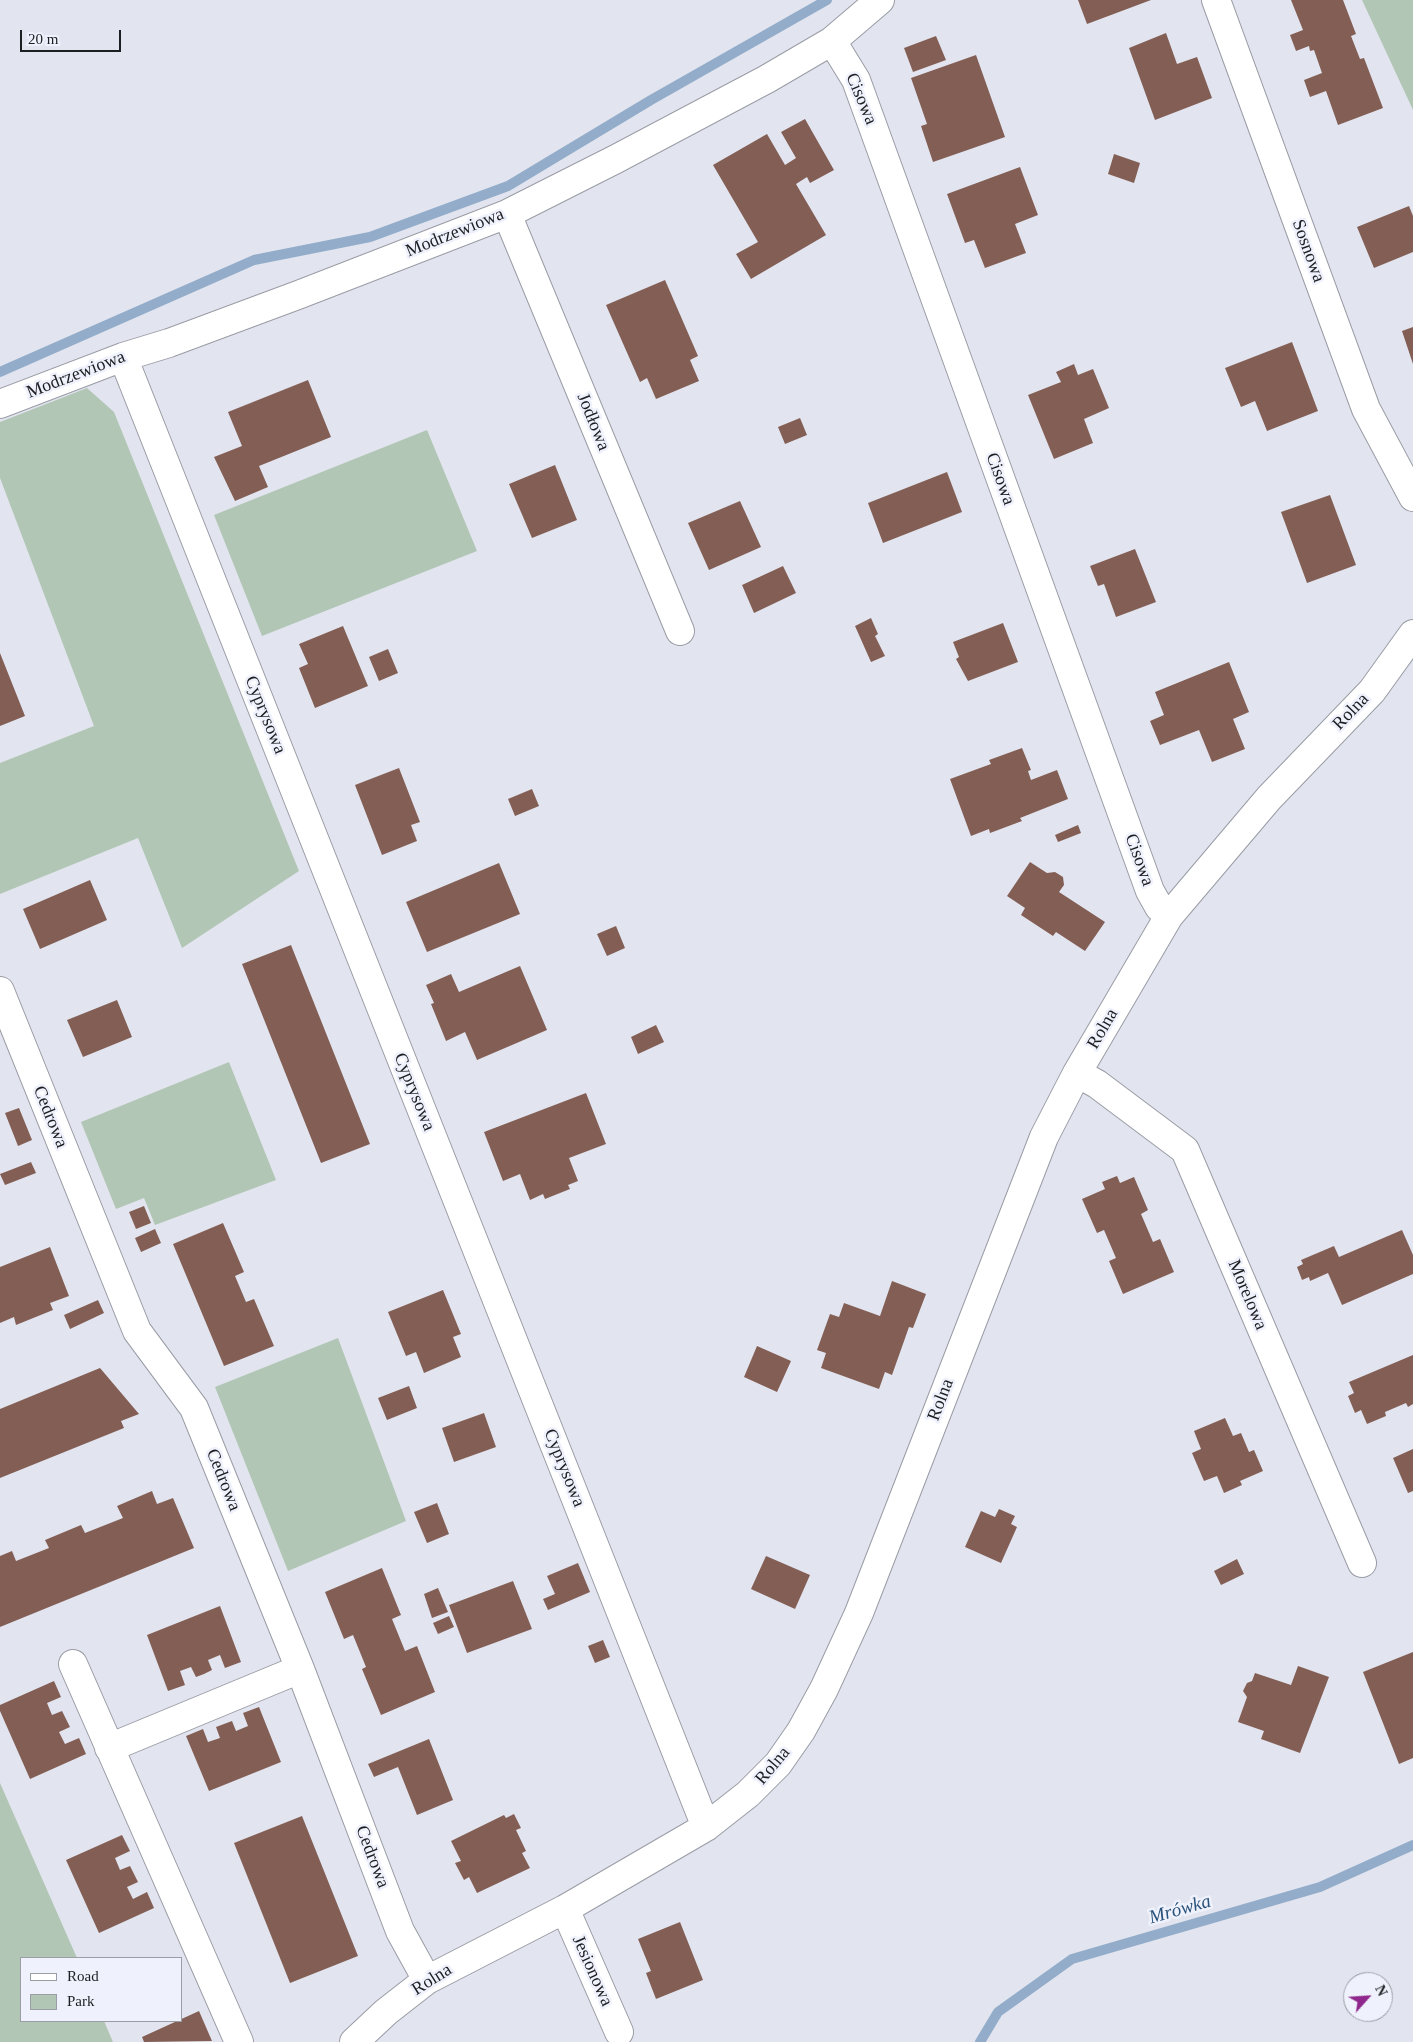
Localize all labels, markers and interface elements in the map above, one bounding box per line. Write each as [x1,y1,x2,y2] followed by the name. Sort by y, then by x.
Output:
[22,20,124,52] scale bar
[28,31,58,47] text: 20 m
[841,70,881,128] street label: Cisowa
[403,204,507,262] street label: Modrzewiowa
[1287,217,1329,285] street label: Sosnowa
[24,346,128,404] street label: Modrzewiowa
[572,390,614,454] street label: Jodłowa
[981,450,1019,508] street label: Cisowa
[240,673,290,757] street label: Cyprysowa
[1328,689,1374,735] street label: Rolna
[1120,831,1158,889] street label: Cisowa
[1083,1005,1123,1053] street label: Rolna
[389,1050,439,1134] street label: Cyprysowa
[28,1083,72,1151] street label: Cedrowa
[1223,1257,1271,1333] street label: Morelowa
[923,1376,959,1424] street label: Rolna
[539,1426,589,1510] street label: Cyprysowa
[201,1446,245,1514] street label: Cedrowa
[751,1743,795,1789] street label: Rolna
[350,1823,394,1891] street label: Cedrowa
[1146,1890,1214,1930] water label: Mrówka
[567,1932,617,2010] street label: Jesionowa
[20,1957,182,2022] legend
[408,1959,456,2001] street label: Rolna
[67,1968,99,1984] text: Road
[1343,1972,1393,2022] north arrow
[1372,1983,1390,1998] text: N
[67,1993,95,2009] text: Park

